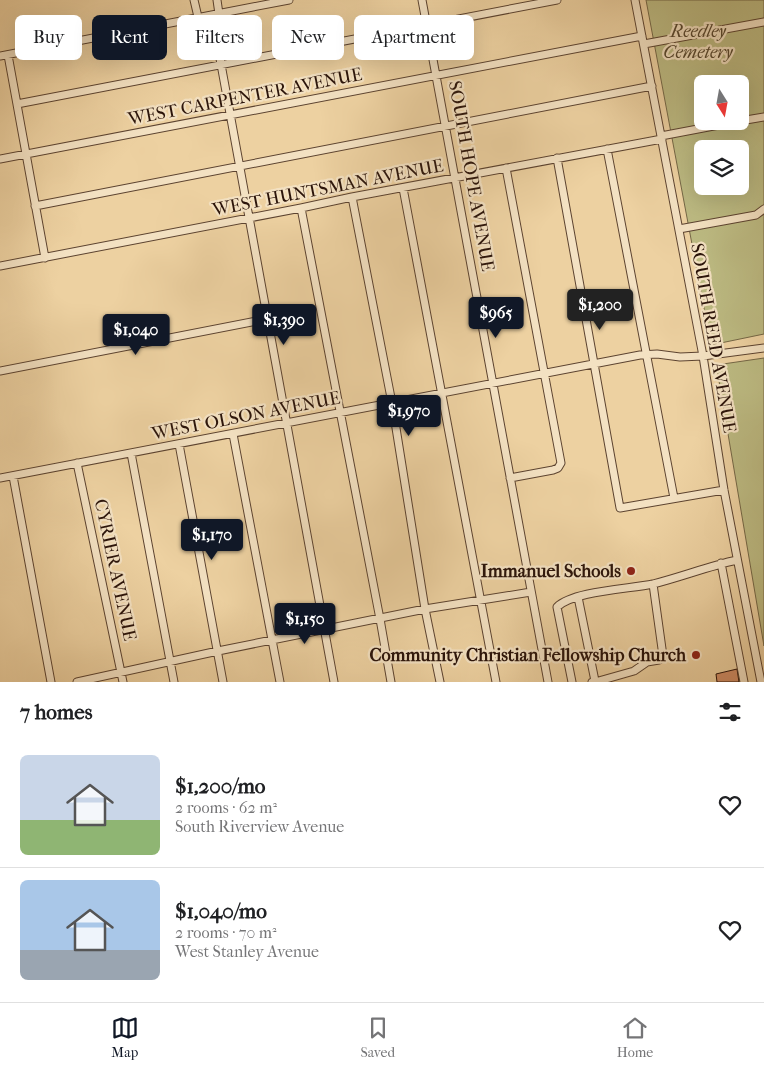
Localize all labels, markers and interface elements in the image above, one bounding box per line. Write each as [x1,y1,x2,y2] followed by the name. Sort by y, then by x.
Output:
[15,15,82,60] chip: Buy
[92,15,167,60] chip: Rent
[177,15,262,60] chip: Filters
[272,15,344,60] chip: New
[354,15,474,60] chip: Apartment
[663,21,733,63] park label: Reedley Cemetery
[125,64,364,130] street label: WEST CARPENTER AVENUE
[694,75,749,130] north arrow
[694,75,749,195] map controls
[444,79,498,273] street label: SOUTH HOPE AVENUE
[694,140,749,195] button: layers
[210,155,445,221] street label: WEST HUNTSMAN AVENUE
[686,242,740,434] street label: SOUTH REED AVENUE
[559,288,641,331] pin: $1,200
[578,295,622,314] text: $1,200
[466,296,526,339] pin: $965
[480,303,512,322] text: $965
[243,304,325,346] pin: $1,390
[263,310,305,329] text: $1,390
[95,314,177,356] pin: $1,040
[114,320,158,339] text: $1,040
[149,387,342,445] street label: WEST OLSON AVENUE
[368,394,450,437] pin: $1,970
[388,401,430,420] text: $1,970
[90,497,140,643] street label: CYRIER AVENUE
[171,518,253,561] pin: $1,170
[192,525,232,544] text: $1,170
[481,561,621,582] place label: Immanuel Schools
[625,565,637,577] marker: Immanuel Schools
[264,602,346,645] pin: $1,150
[285,609,325,628] text: $1,150
[369,645,687,666] place label: Community Christian Fellowship Church
[690,649,702,661] marker: Community Christian Fellowship Church
[716,698,744,726] icon: filters
[20,700,92,724] text: 7 homes
[175,774,266,798] text: $1,200/mo
[60,775,120,835] icon: home
[716,791,744,819] icon: heart
[175,798,277,817] text: 2 rooms · 62 m²
[175,817,344,836] text: South Riverview Avenue
[175,899,267,923] text: $1,040/mo
[60,900,120,960] icon: home
[716,916,744,944] icon: heart
[175,923,277,942] text: 2 rooms · 70 m²
[175,942,319,961] text: West Stanley Avenue
[111,1014,139,1061] tab: Map
[360,1014,395,1061] tab: Saved
[617,1014,653,1061] tab: Home

